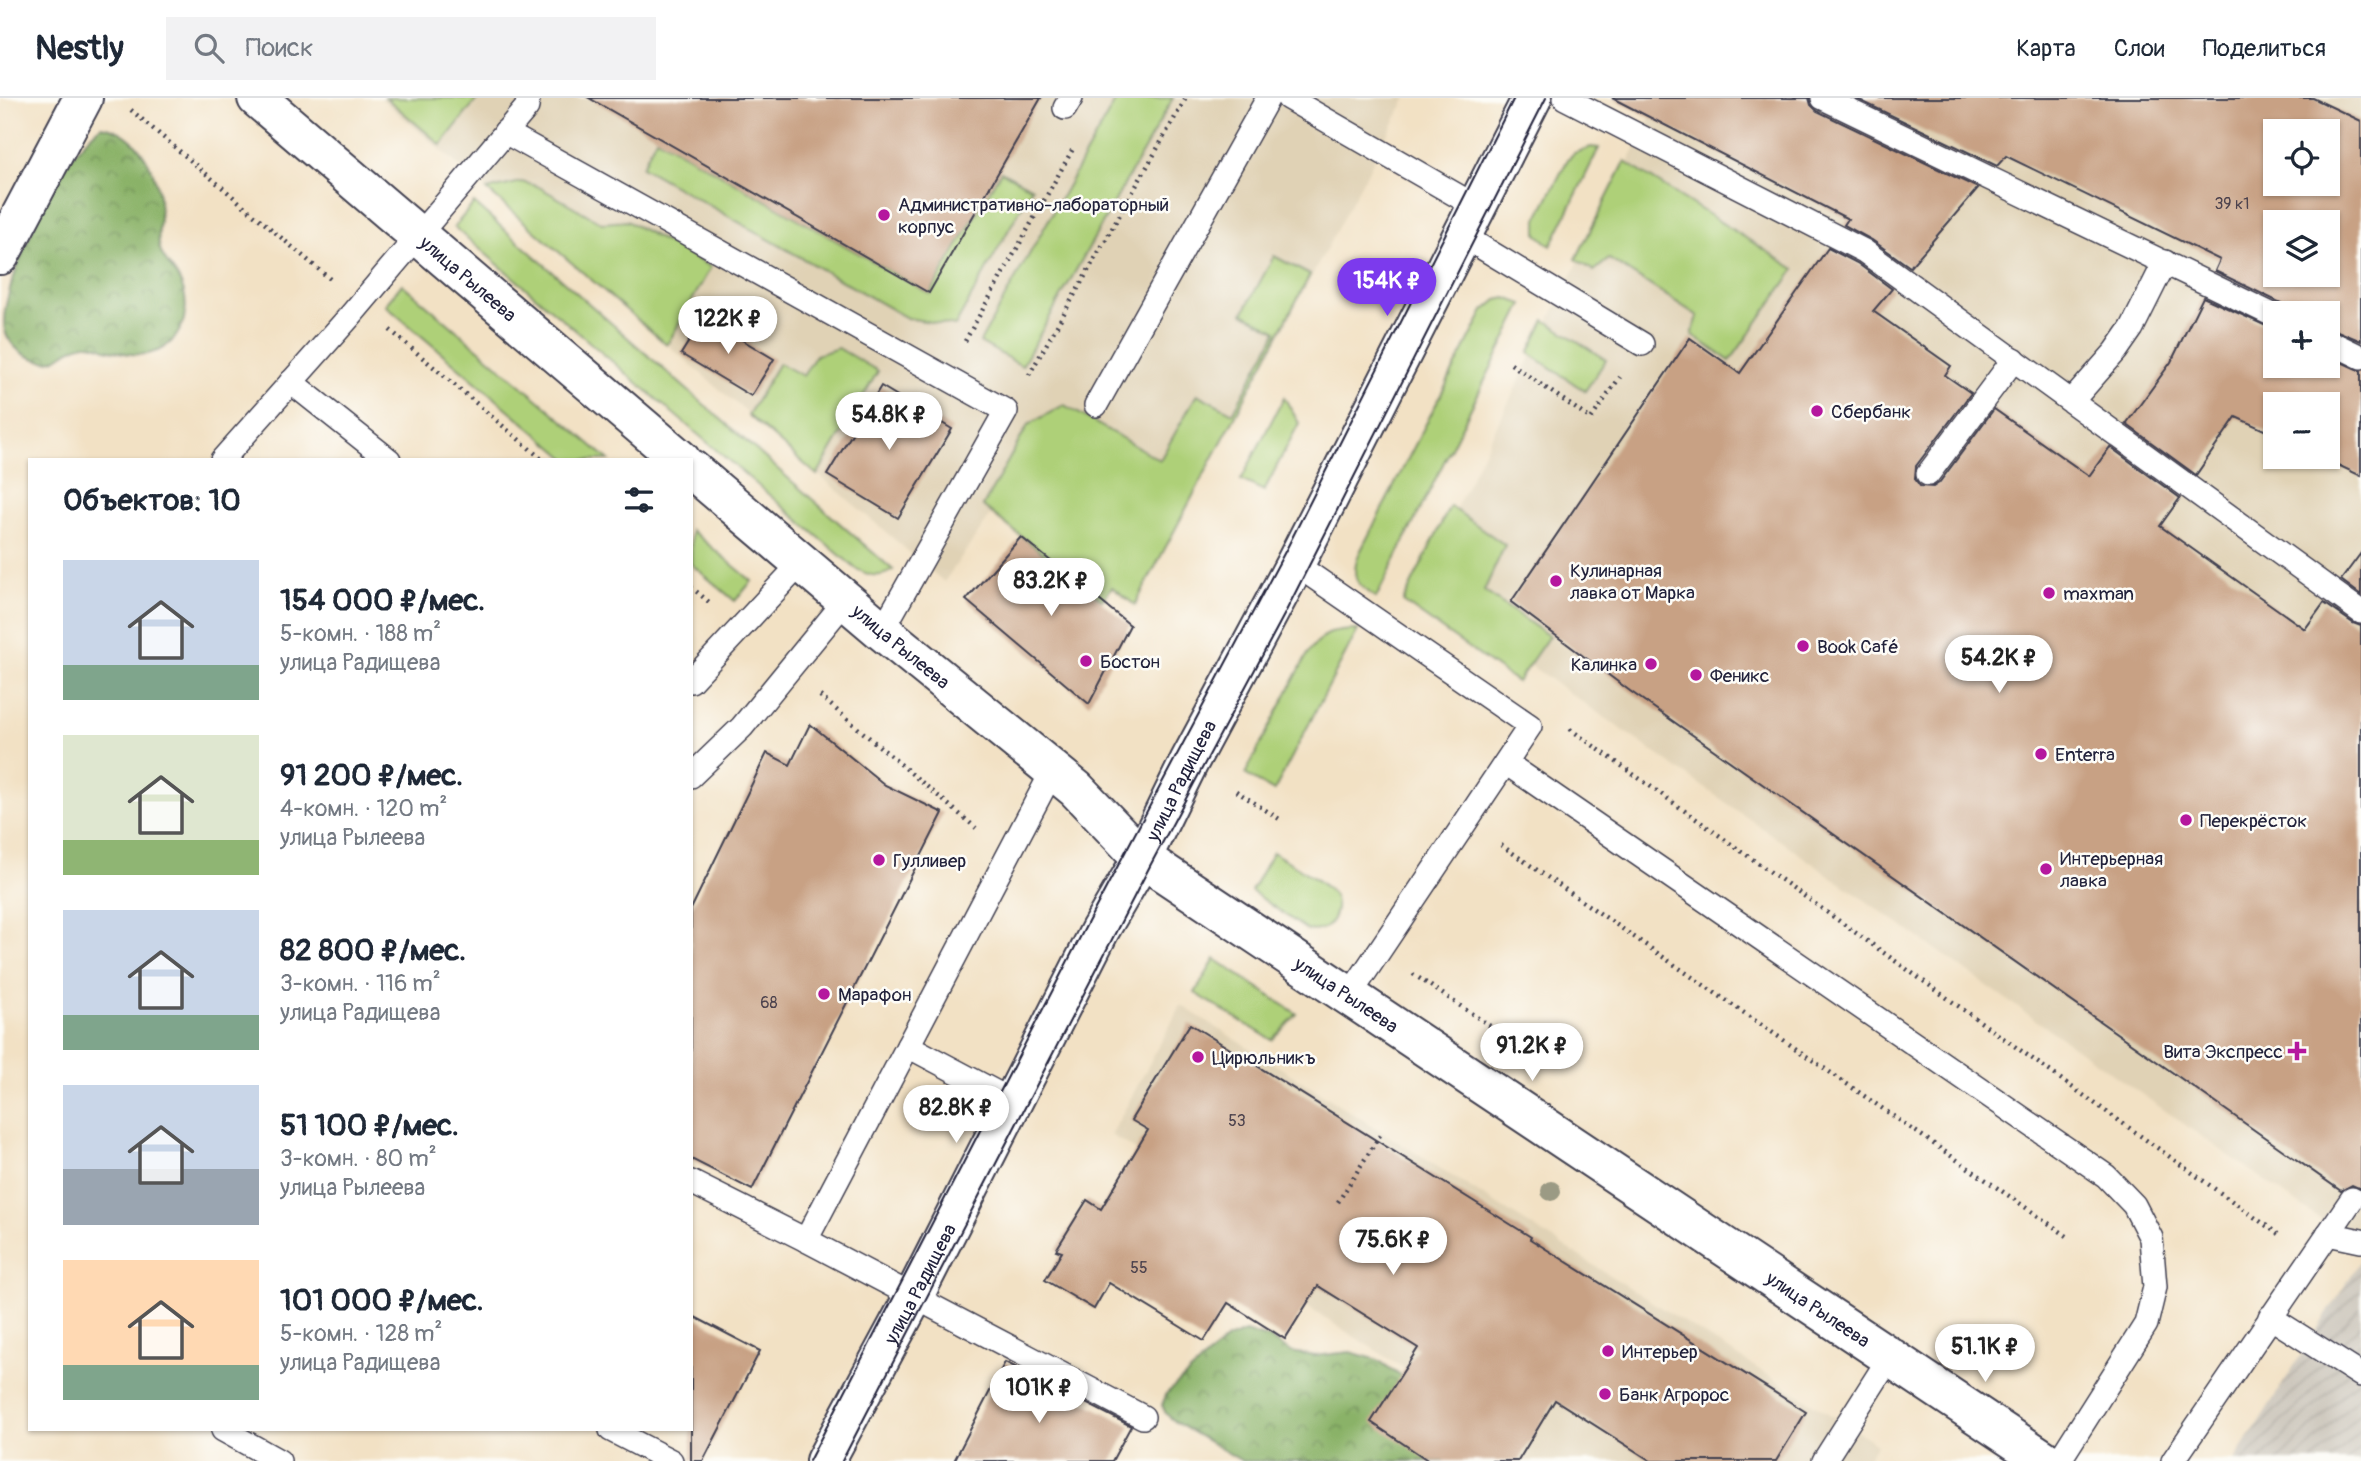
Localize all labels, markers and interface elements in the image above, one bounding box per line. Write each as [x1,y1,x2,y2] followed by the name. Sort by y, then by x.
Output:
[166,17,656,80] search box
[35,28,124,69] text: Nestly
[190,29,228,67] icon: search
[246,32,313,64] text: Поиск
[2016,34,2076,63] text: Карта
[2114,34,2165,63] text: Слои
[2203,34,2326,63] text: Поделиться
[2263,119,2340,469] map controls
[2263,119,2340,196] button: locate
[898,193,1169,239] place label: Административно-лабораторный корпус
[2214,194,2250,214] house number: 39 к1
[876,207,892,223] marker: Административно-лабораторный корпус
[2263,210,2340,287] button: layers
[414,230,521,327] street label: улица Рылеева
[1330,258,1444,318] pin: 154K ₽
[1353,266,1421,295] text: 154K ₽
[671,296,785,356] pin: 122K ₽
[2263,301,2340,378] button: +
[694,304,762,333] text: 122K ₽
[824,392,954,452] pin: 54.8K ₽
[2263,392,2340,469] button: −
[851,400,927,429] text: 54.8K ₽
[1831,400,1911,424] place label: Сбербанк
[1809,403,1825,419] marker: Сбербанк
[620,481,658,519] icon: filters
[63,482,241,519] text: Объектов: 10
[986,559,1116,618] pin: 83.2K ₽
[1570,559,1695,605] place label: Кулинарная лавка от Марка
[1014,566,1088,595] text: 83.2K ₽
[1548,573,1564,589] marker: Кулинарная лавка от Марка
[280,582,485,619] text: 154 000 ₽/мес.
[2063,582,2134,606] place label: maxman
[2041,585,2057,601] marker: maxman
[119,588,203,672] icon: home
[846,599,955,695] street label: улица Рылеева
[280,619,441,648] text: 5-комн. · 188 m²
[1817,635,1899,659] place label: Book Café
[1934,636,2064,695] pin: 54.2K ₽
[1795,638,1811,654] marker: Book Café
[1961,643,2037,672] text: 54.2K ₽
[280,648,440,677] text: улица Радищева
[1100,650,1160,674] place label: Бостон
[1078,653,1094,669] marker: Бостон
[1571,653,1637,677] place label: Калинка
[1643,656,1659,672] marker: Калинка
[1710,664,1770,688] place label: Феникс
[1688,667,1704,683] marker: Феникс
[1141,716,1222,846] street label: улица Радищева
[2055,743,2115,767] place label: Enterra
[2033,746,2049,762] marker: Enterra
[280,757,463,794] text: 91 200 ₽/мес.
[119,763,203,847] icon: home
[280,794,447,823] text: 4-комн. · 120 m²
[2200,809,2307,833] place label: Перекрёсток
[2178,812,2194,828] marker: Перекрёсток
[280,823,425,852] text: улица Рылеева
[2060,847,2163,893] place label: Интерьерная лавка
[893,849,966,873] place label: Гулливер
[871,852,887,868] marker: Гулливер
[2038,861,2054,877] marker: Интерьерная лавка
[280,932,466,969] text: 82 800 ₽/мес.
[119,938,203,1022] icon: home
[1289,951,1403,1039] street label: улица Рылеева
[280,969,441,998] text: 3-комн. · 116 m²
[838,983,911,1007] place label: Марафон
[816,986,832,1002] marker: Марафон
[760,993,778,1013] house number: 68
[280,998,440,1027] text: улица Радищева
[1467,1024,1597,1083] pin: 91.2K ₽
[1496,1031,1568,1060] text: 91.2K ₽
[2163,1040,2283,1064] place label: Вита Экспресс
[2289,1043,2305,1059] marker: Вита Экспресс
[1212,1046,1316,1070] place label: Цирюльникъ
[1190,1049,1206,1065] marker: Цирюльникъ
[891,1086,1021,1145] pin: 82.8K ₽
[919,1093,993,1122] text: 82.8K ₽
[280,1107,459,1144] text: 51 100 ₽/мес.
[1228,1111,1246,1131] house number: 53
[119,1113,203,1197] icon: home
[280,1144,437,1173] text: 3-комн. · 80 m²
[280,1173,425,1202] text: улица Рылеева
[1328,1218,1458,1277] pin: 75.6K ₽
[879,1220,962,1349] street label: улица Радищева
[1355,1225,1431,1254] text: 75.6K ₽
[1130,1258,1148,1278] house number: 55
[1760,1266,1874,1353] street label: улица Рылеева
[280,1282,484,1319] text: 101 000 ₽/мес.
[119,1288,203,1372] icon: home
[280,1319,442,1348] text: 5-комн. · 128 m²
[1920,1324,2050,1384] pin: 51.1K ₽
[1951,1332,2019,1361] text: 51.1K ₽
[1622,1340,1698,1364] place label: Интерьер
[1600,1343,1616,1359] marker: Интерьер
[280,1348,440,1377] text: улица Радищева
[982,1366,1096,1425] pin: 101K ₽
[1006,1373,1072,1402] text: 101K ₽
[1619,1383,1730,1407] place label: Банк Агророс
[1597,1386,1613,1402] marker: Банк Агророс

